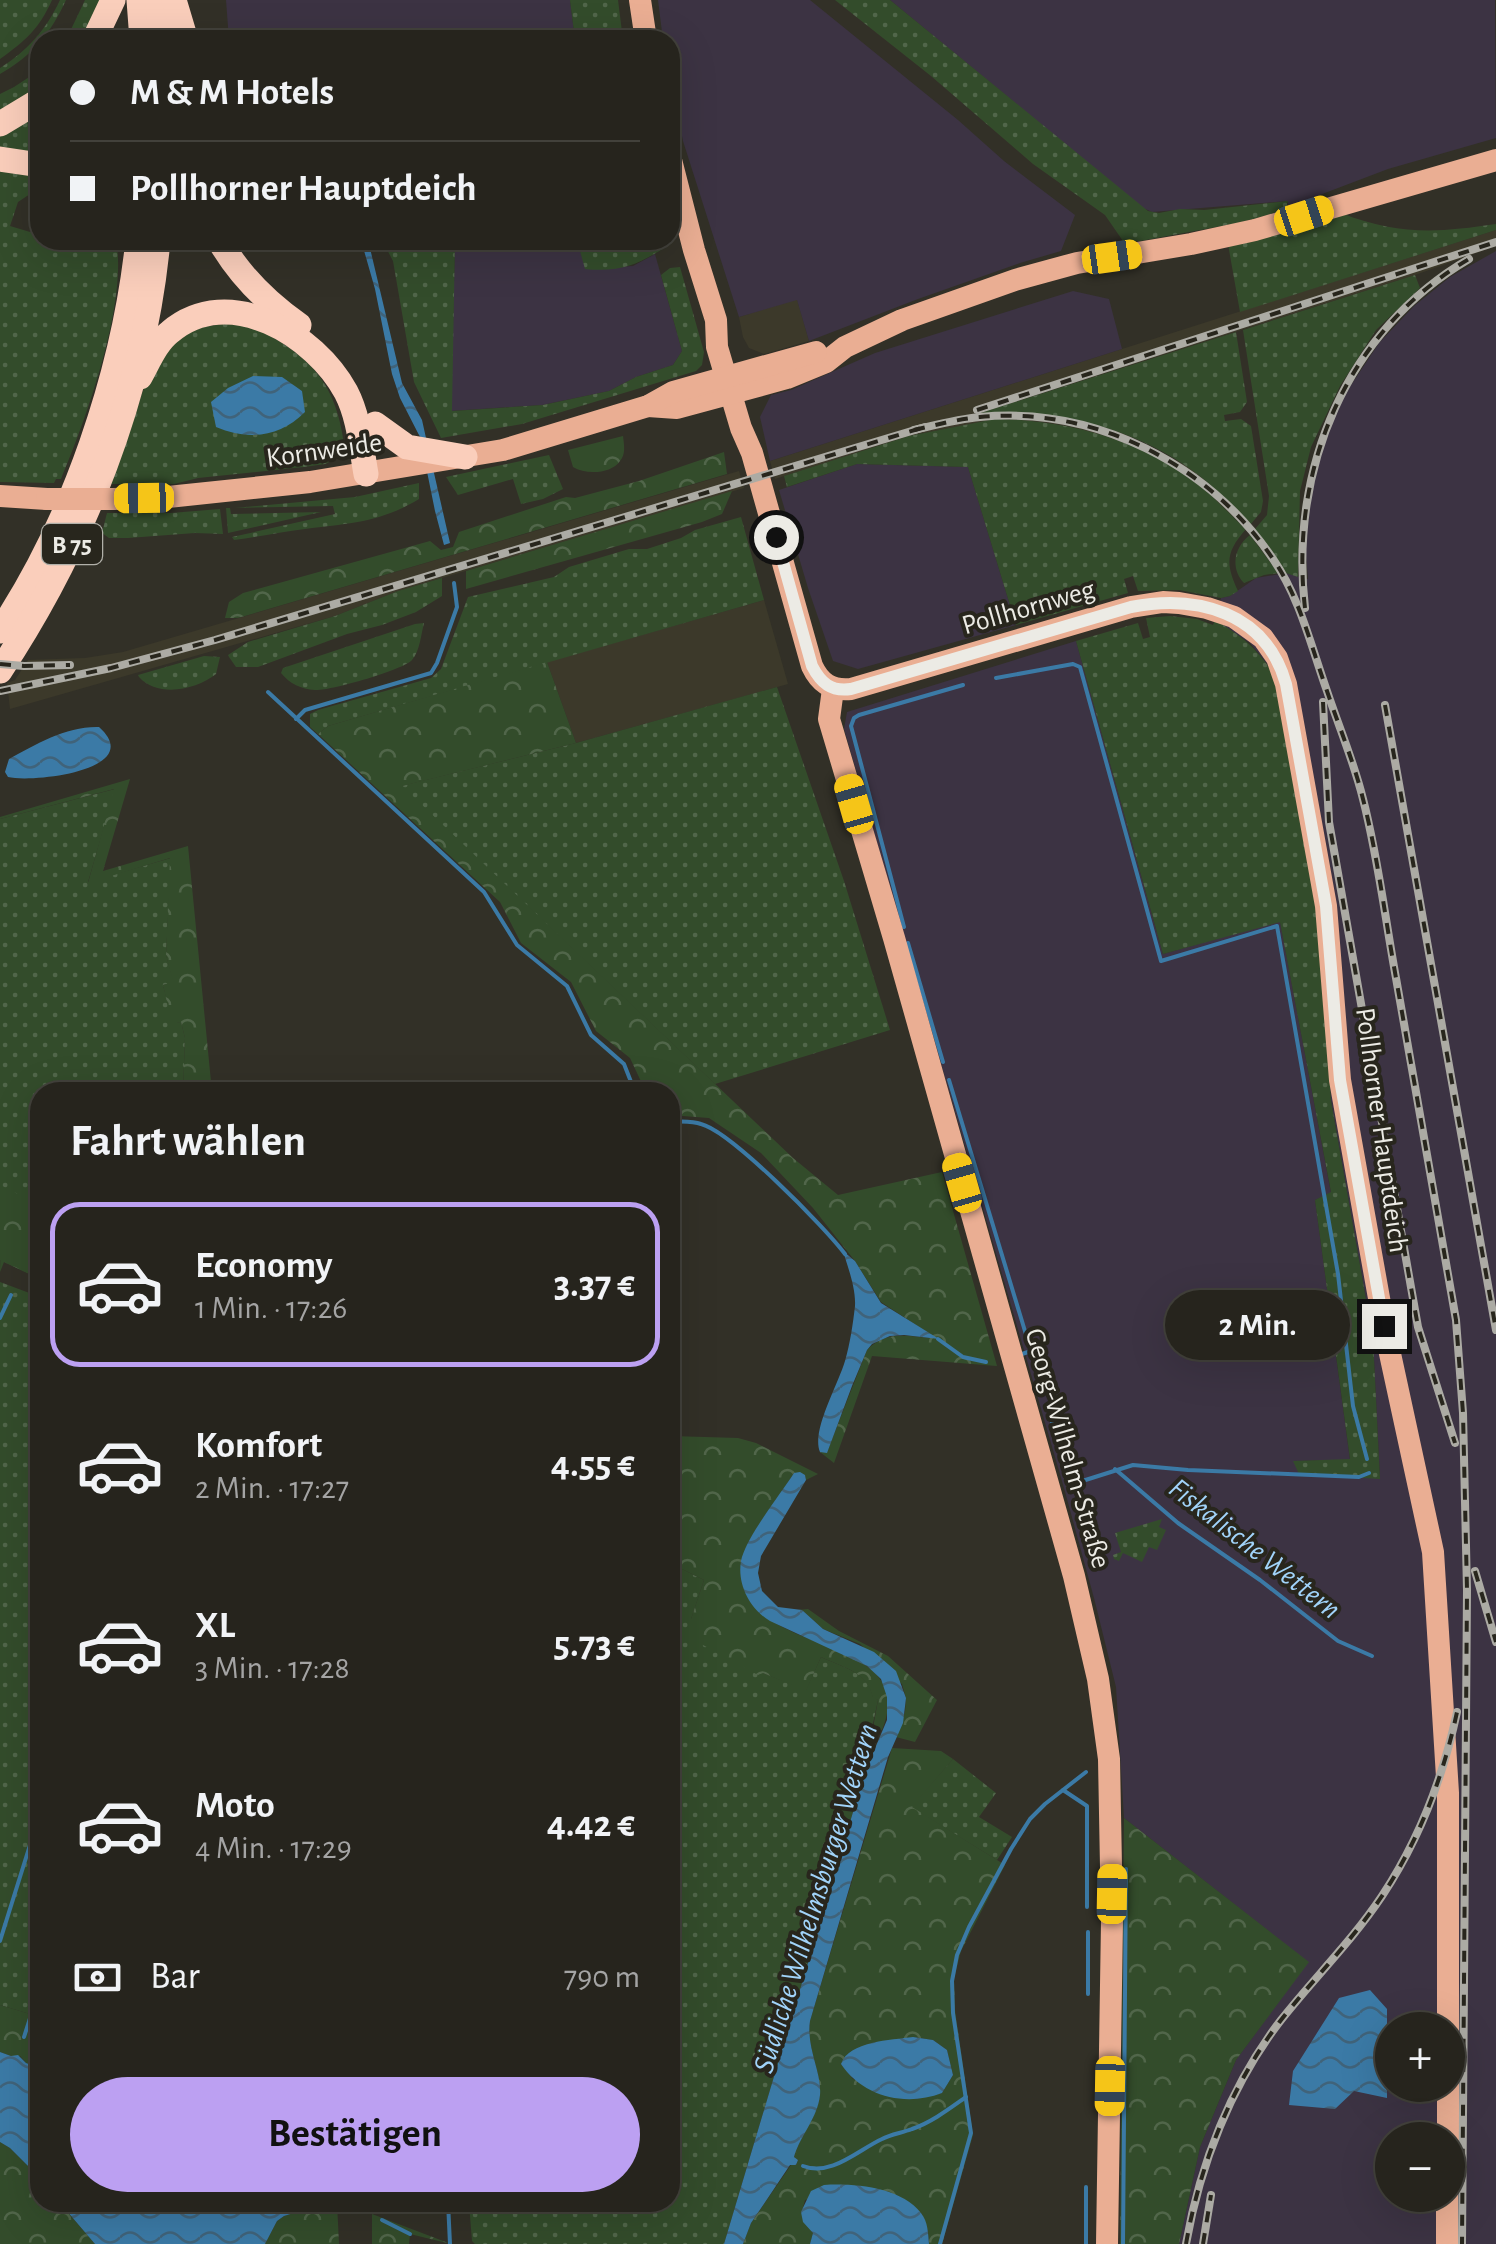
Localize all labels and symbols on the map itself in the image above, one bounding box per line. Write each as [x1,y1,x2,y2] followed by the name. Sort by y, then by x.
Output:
[1271,192,1337,240] car
[1080,238,1144,276] car
[265,429,384,473] street label: Kornweide
[114,482,174,514] car
[754,515,799,560] route start
[42,524,102,564] road number: B 75
[959,576,1098,640] street label: Pollhornweg
[831,771,877,837] car
[1350,1006,1412,1255] street label: Pollhorner Hauptdeich
[939,1150,985,1216] car
[1164,1291,1349,1361] callout: 2 Min.
[1362,1304,1407,1349] route end
[1019,1326,1115,1572] street label: Georg-Wilhelm-Straße
[1163,1473,1346,1625] water label: Fiskalische Wettern
[748,1720,883,2077] water label: Südliche Wilhelmsburger Wettern
[1096,1864,1128,1924] car
[1094,2056,1126,2116] car

